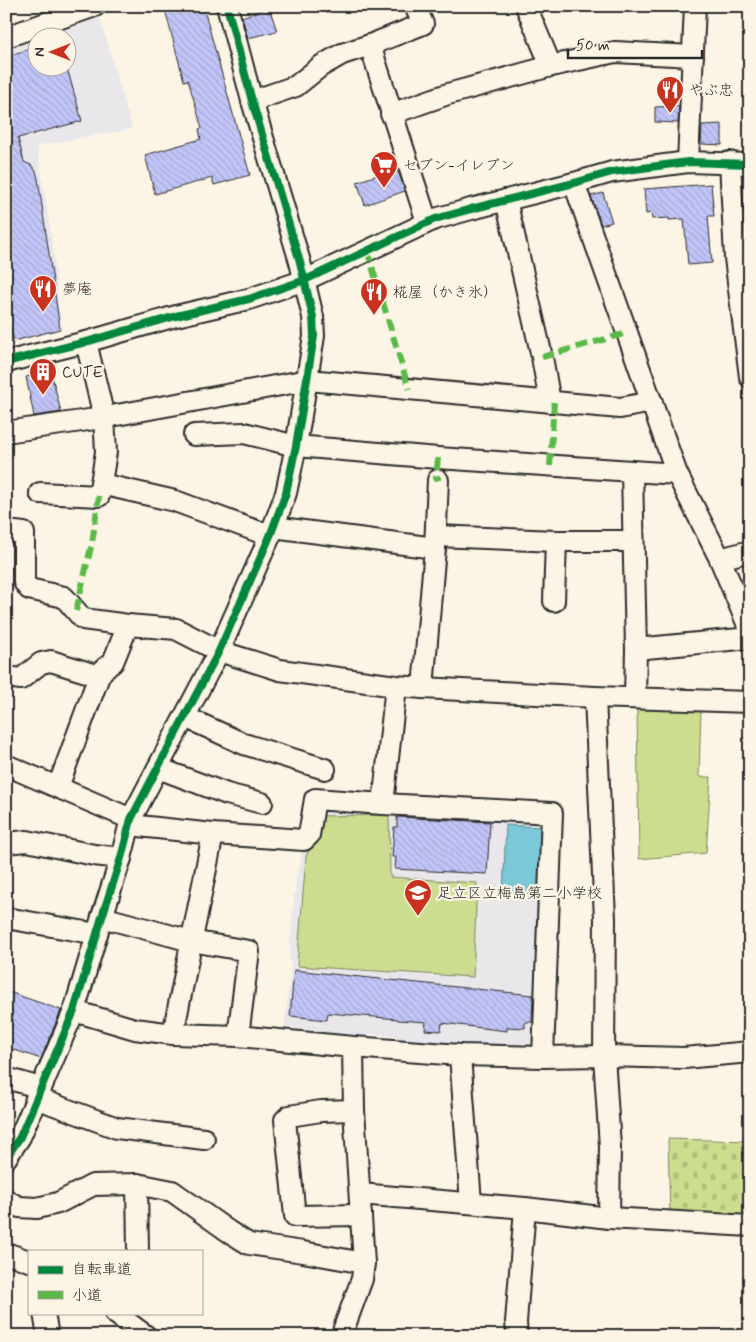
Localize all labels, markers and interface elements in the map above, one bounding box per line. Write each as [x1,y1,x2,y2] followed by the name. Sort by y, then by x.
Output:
[28,28,78,78] north arrow
[568,28,702,60] scale bar
[576,36,610,56] text: 50 m
[31,47,49,57] text: N
[655,75,685,114] restaurant icon: やぶ忠
[689,81,733,101] place label: やぶ忠
[369,150,399,189] supermarket icon: セブン-イレブン
[403,156,515,176] place label: セブン-イレブン
[28,274,58,313] restaurant icon: 夢庵
[359,277,389,316] restaurant icon: 椛屋（かき氷）
[62,280,92,300] place label: 夢庵
[393,283,498,303] place label: 椛屋（かき氷）
[28,357,58,396] building icon: CUTE
[62,363,104,383] place label: CUTE
[403,878,433,917] school or university icon: 足立区立梅島第二小学校
[437,884,602,904] place label: 足立区立梅島第二小学校
[28,1250,202,1314] legend
[72,1260,132,1280] text: 自転車道
[72,1286,102,1306] text: 小道

